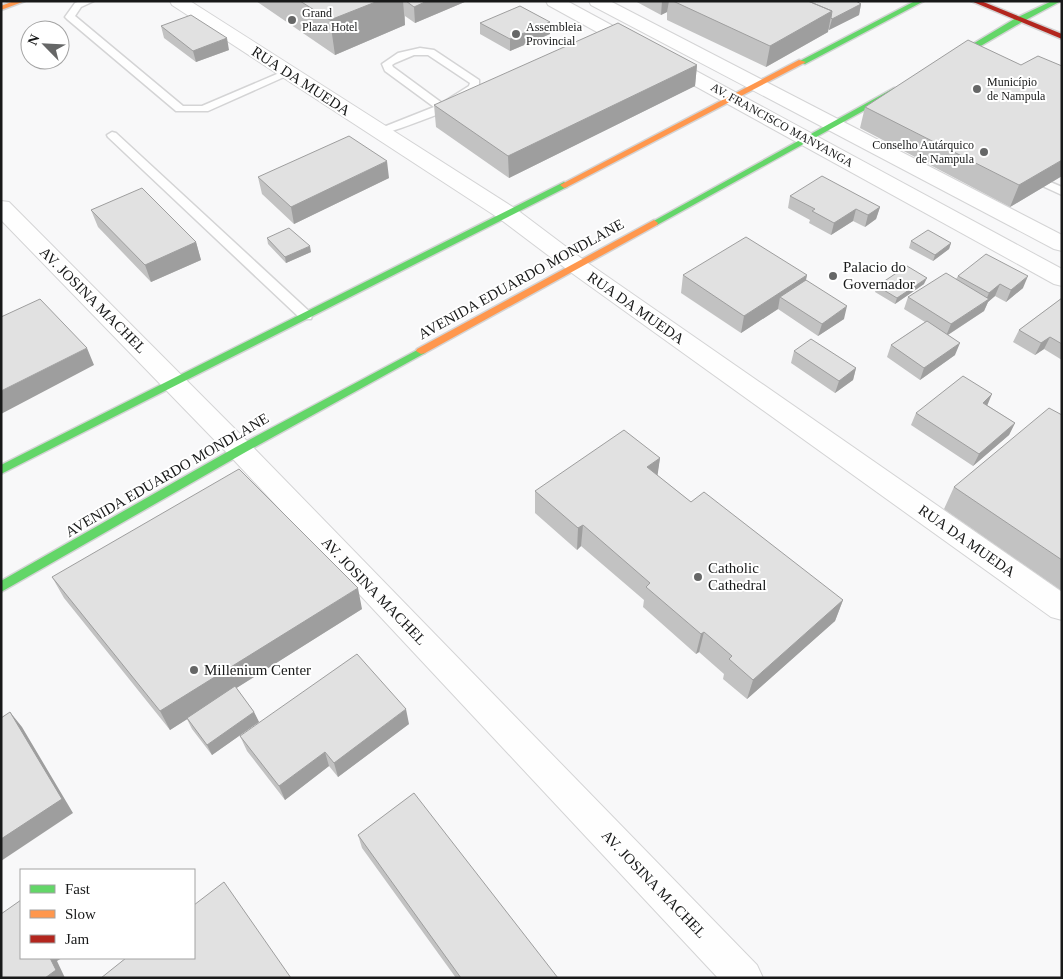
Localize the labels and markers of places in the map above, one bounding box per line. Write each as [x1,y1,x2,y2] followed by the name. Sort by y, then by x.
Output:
[302,6,358,34] place label: Grand Plaza Hotel
[286,14,298,26] marker: Grand Plaza Hotel
[526,20,583,48] place label: Assembleia Provincial
[510,28,522,40] marker: Assembleia Provincial
[987,75,1046,103] place label: Município de Nampula
[971,83,983,95] marker: Município de Nampula
[872,138,975,166] place label: Conselho Autárquico de Nampula
[978,146,990,158] marker: Conselho Autárquico de Nampula
[843,259,915,292] place label: Palacio do Governador
[827,270,839,282] marker: Palacio do Governador
[708,560,766,593] place label: Catholic Cathedral
[692,571,704,583] marker: Catholic Cathedral
[204,662,311,678] place label: Millenium Center
[188,664,200,676] marker: Millenium Center

